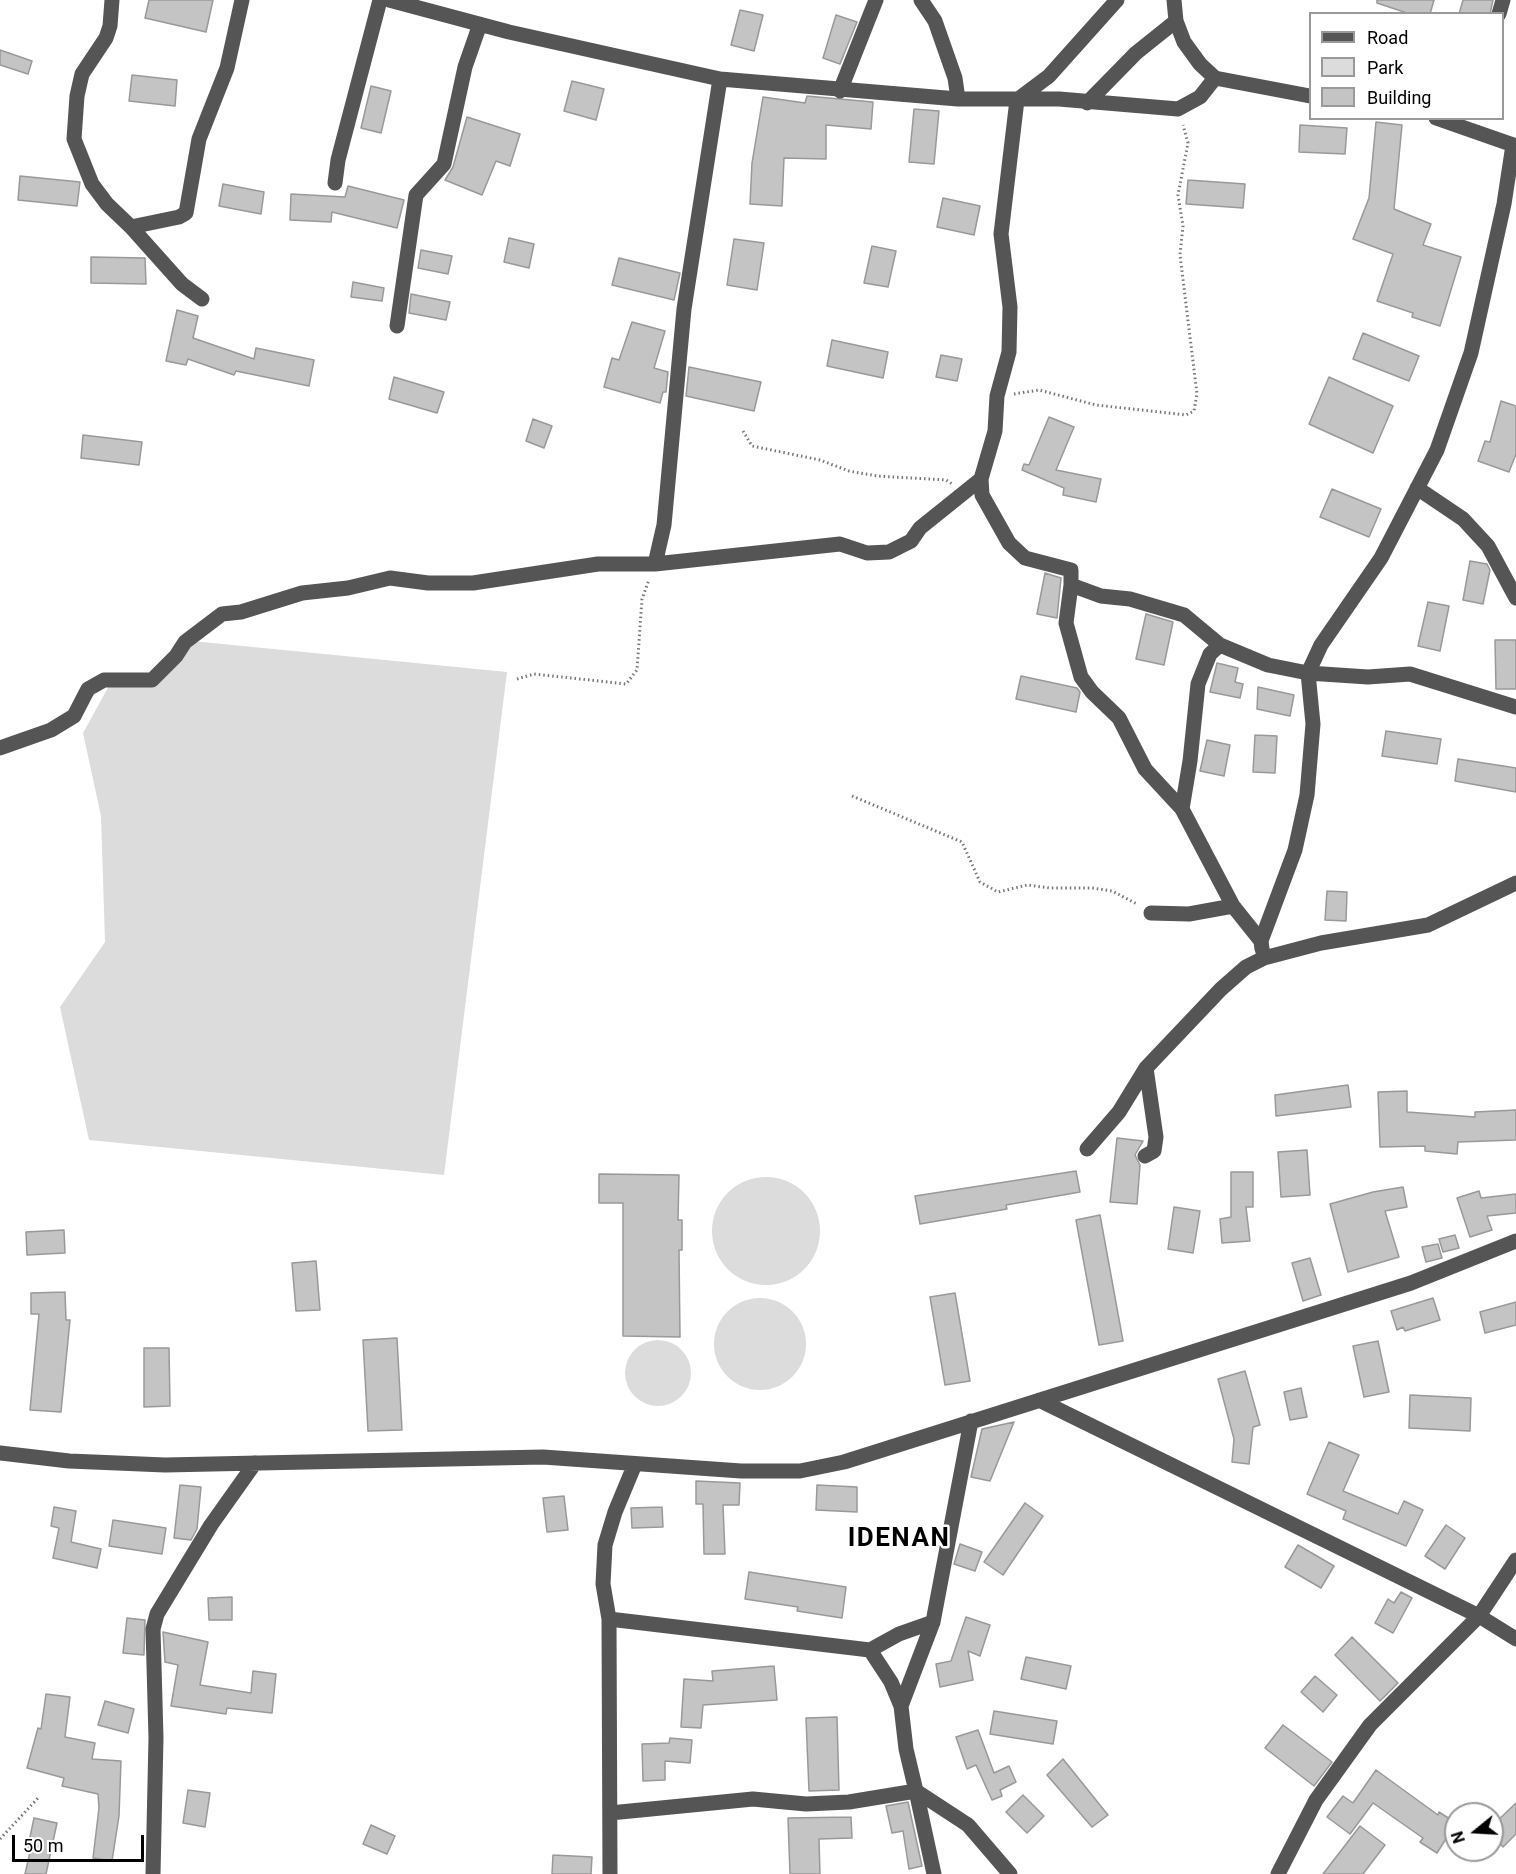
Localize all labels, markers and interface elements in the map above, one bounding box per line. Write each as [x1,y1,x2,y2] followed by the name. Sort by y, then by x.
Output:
[1309,12,1504,120] legend
[1367,27,1408,48] text: Road
[1367,57,1403,78] text: Park
[1367,87,1431,108] text: Building
[848,1523,950,1555] district label: IDENAN
[1444,1802,1504,1862] north arrow
[15,1823,147,1861] scale bar
[1448,1829,1469,1845] text: N
[23,1835,63,1856] text: 50 m

